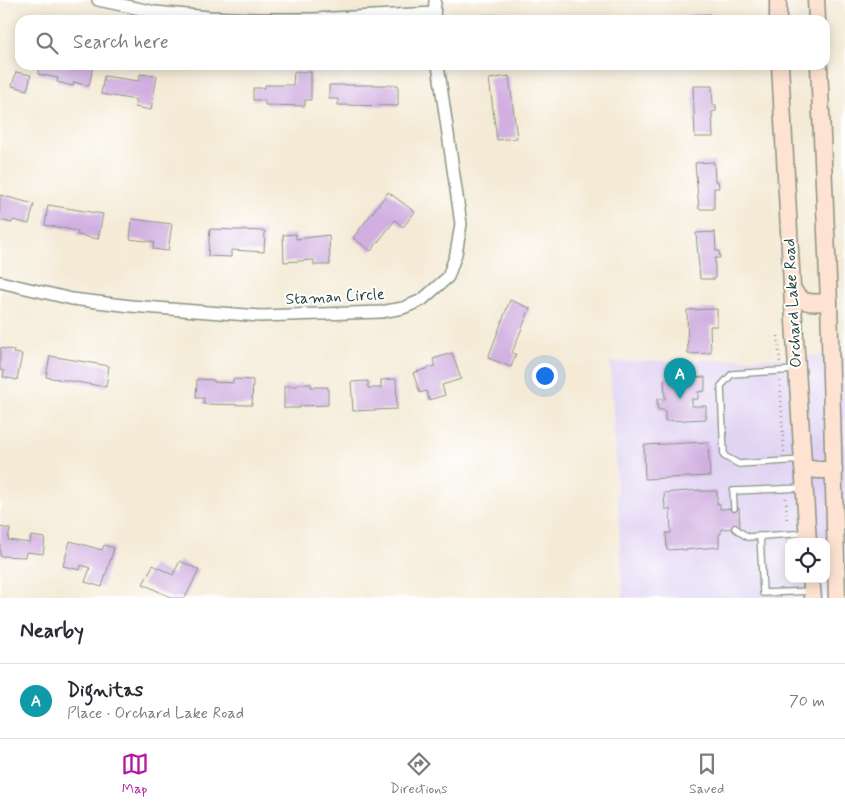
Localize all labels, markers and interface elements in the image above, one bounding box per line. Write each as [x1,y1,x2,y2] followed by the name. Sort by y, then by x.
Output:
[15,15,830,70] search box
[33,29,61,57] icon: search
[73,30,169,55] text: Search here
[779,238,807,368] street label: Orchard Lake Road
[285,284,385,310] street label: Staman Circle
[664,358,696,399] pin: A
[532,363,558,389] your location
[785,538,830,583] map controls
[785,538,830,583] button: locate
[20,617,84,645] text: Nearby
[67,678,143,703] text: Dignitas
[31,691,41,712] text: A
[789,691,825,712] text: 70 m
[67,703,244,724] text: Place · Orchard Lake Road
[121,750,149,798] tab: Map
[390,750,448,798] tab: Directions
[689,750,724,798] tab: Saved

